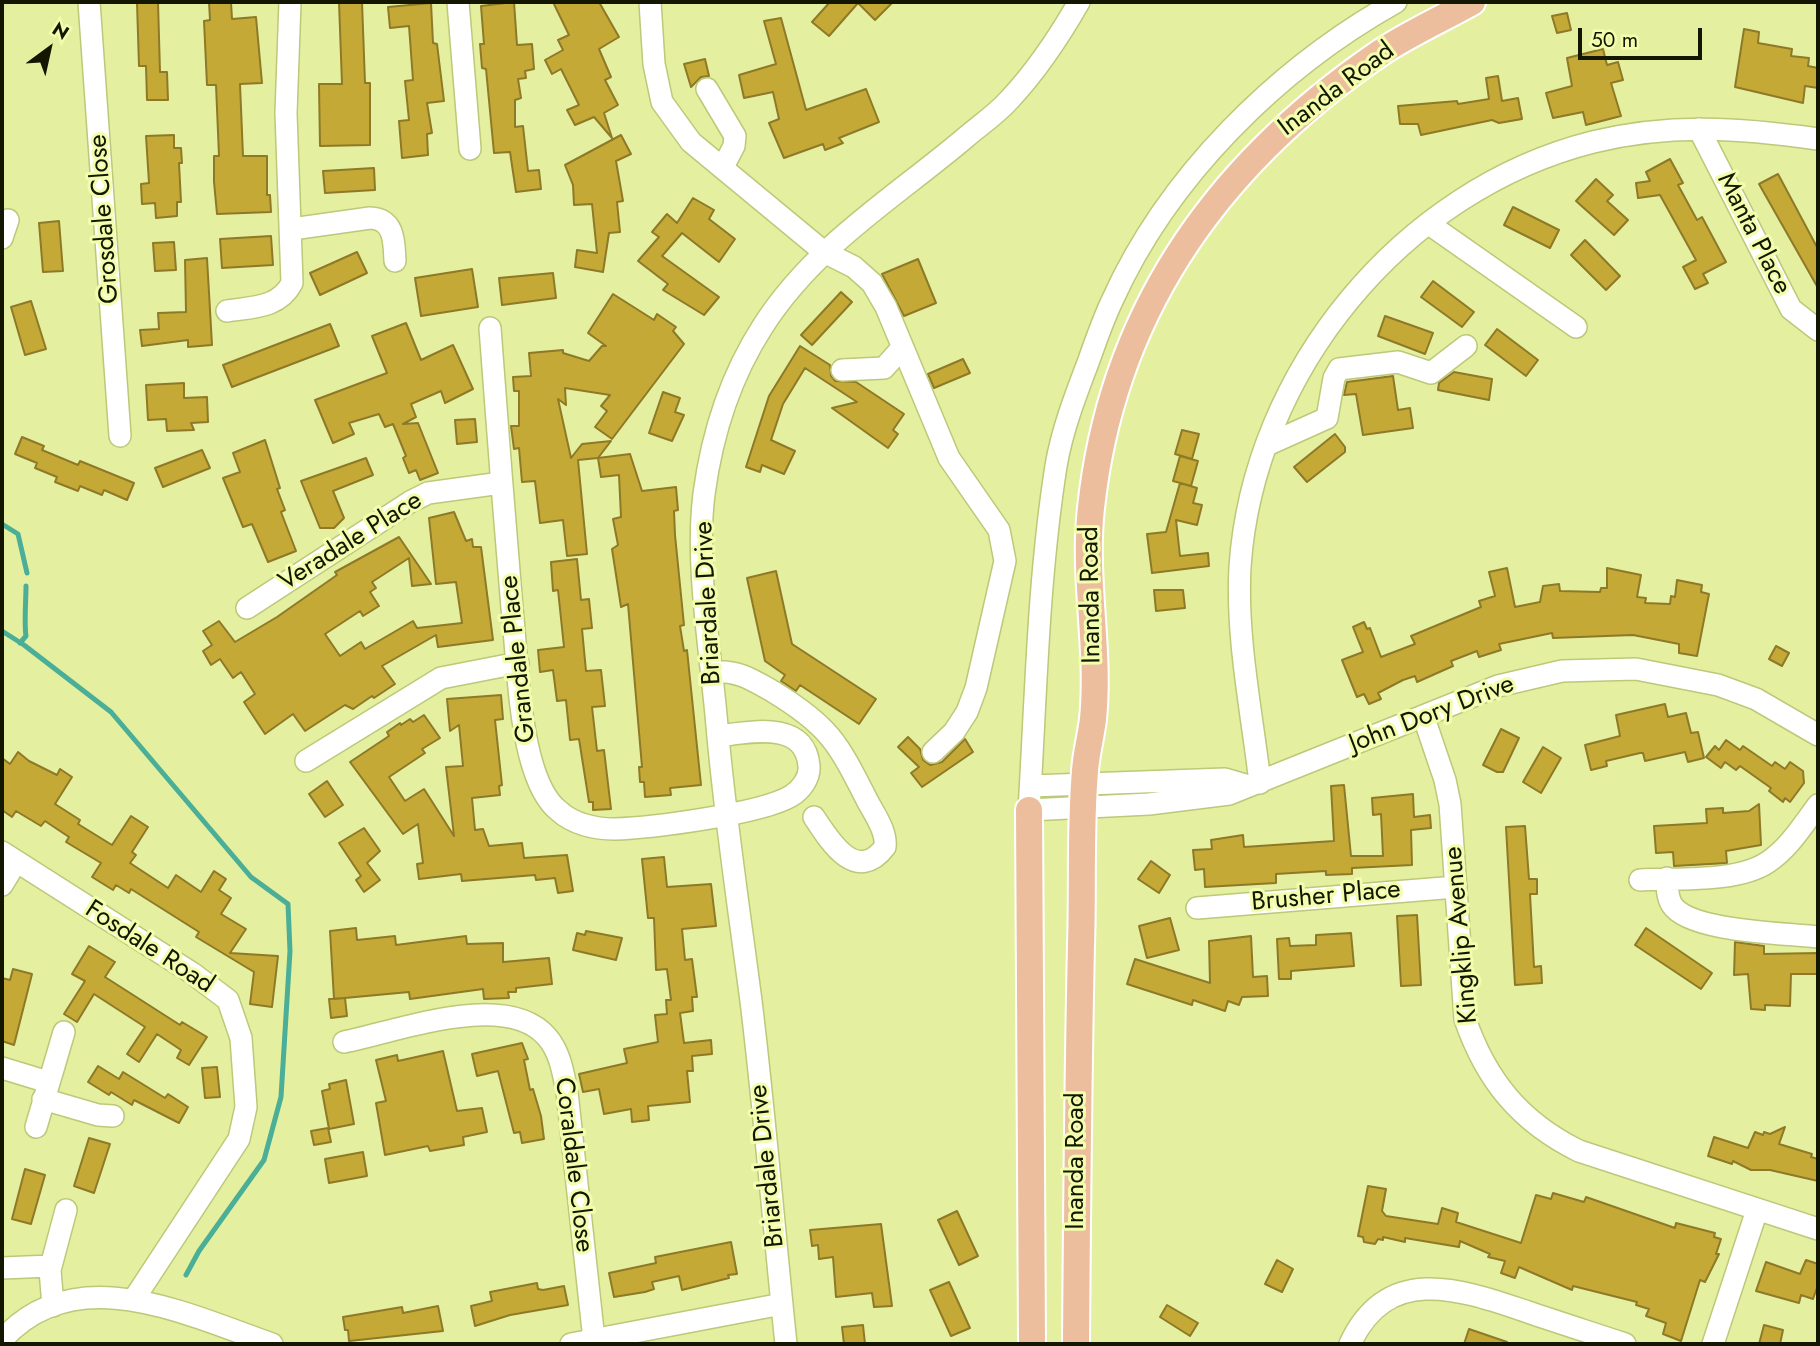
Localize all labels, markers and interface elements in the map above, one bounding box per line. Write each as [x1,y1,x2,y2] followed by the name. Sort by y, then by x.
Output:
[14,14,84,84] north arrow
[1582,14,1706,58] scale bar
[47,16,74,46] text: N
[1591,25,1638,55] text: 50 m
[1273,36,1401,144] street label: Inanda Road
[84,133,126,305] street label: Grosdale Close
[1709,168,1797,300] street label: Manta Place
[274,486,428,598] street label: Veradale Place
[689,520,729,686] street label: Briardale Drive
[1075,526,1109,664] street label: Inanda Road
[495,574,543,744] street label: Grandale Place
[1345,669,1519,761] street label: John Dory Drive
[1439,845,1485,1025] street label: Kingklip Avenue
[1250,875,1402,919] street label: Brusher Place
[79,895,219,1001] street label: Fosdale Road
[547,1076,599,1254] street label: Coraldale Close
[744,1083,792,1249] street label: Briardale Drive
[1061,1092,1093,1230] street label: Inanda Road

